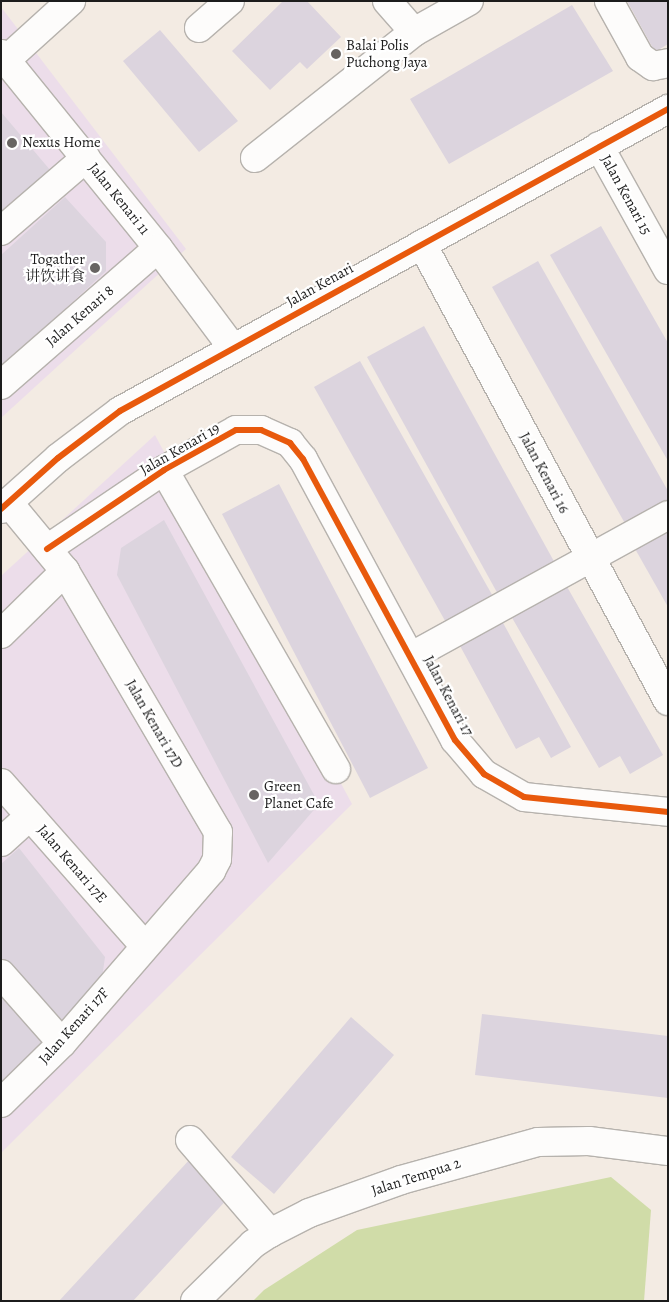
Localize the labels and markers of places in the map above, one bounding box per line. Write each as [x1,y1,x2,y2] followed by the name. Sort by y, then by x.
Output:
[346,36,428,71] place label: Balai Polis Puchong Jaya
[330,48,342,60] marker: Balai Polis Puchong Jaya
[22,134,101,152] place label: Nexus Home
[6,137,18,149] marker: Nexus Home
[25,250,85,285] place label: Togather 讲饮讲食
[89,262,101,274] marker: Togather 讲饮讲食
[264,777,334,812] place label: Green Planet Cafe
[248,789,260,801] marker: Green Planet Cafe

